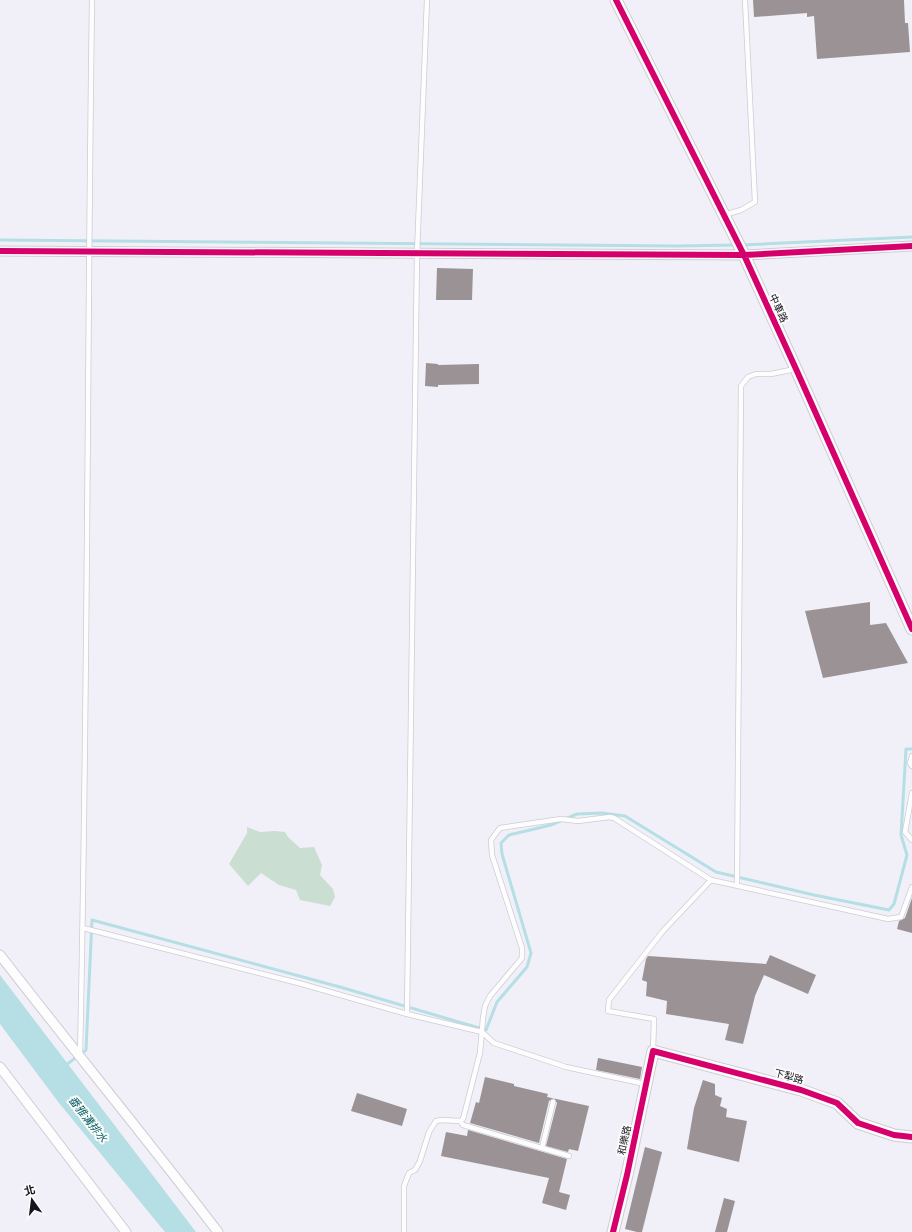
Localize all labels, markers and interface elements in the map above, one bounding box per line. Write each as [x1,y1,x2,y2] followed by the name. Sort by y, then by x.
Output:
[765,291,792,325] street label: 中車路
[772,1065,805,1088] street label: 下犁路
[65,1092,112,1146] water label: 番雅溝排水
[614,1124,635,1156] street label: 和樂路
[12,1180,52,1220] north arrow
[22,1181,37,1199] text: 北

